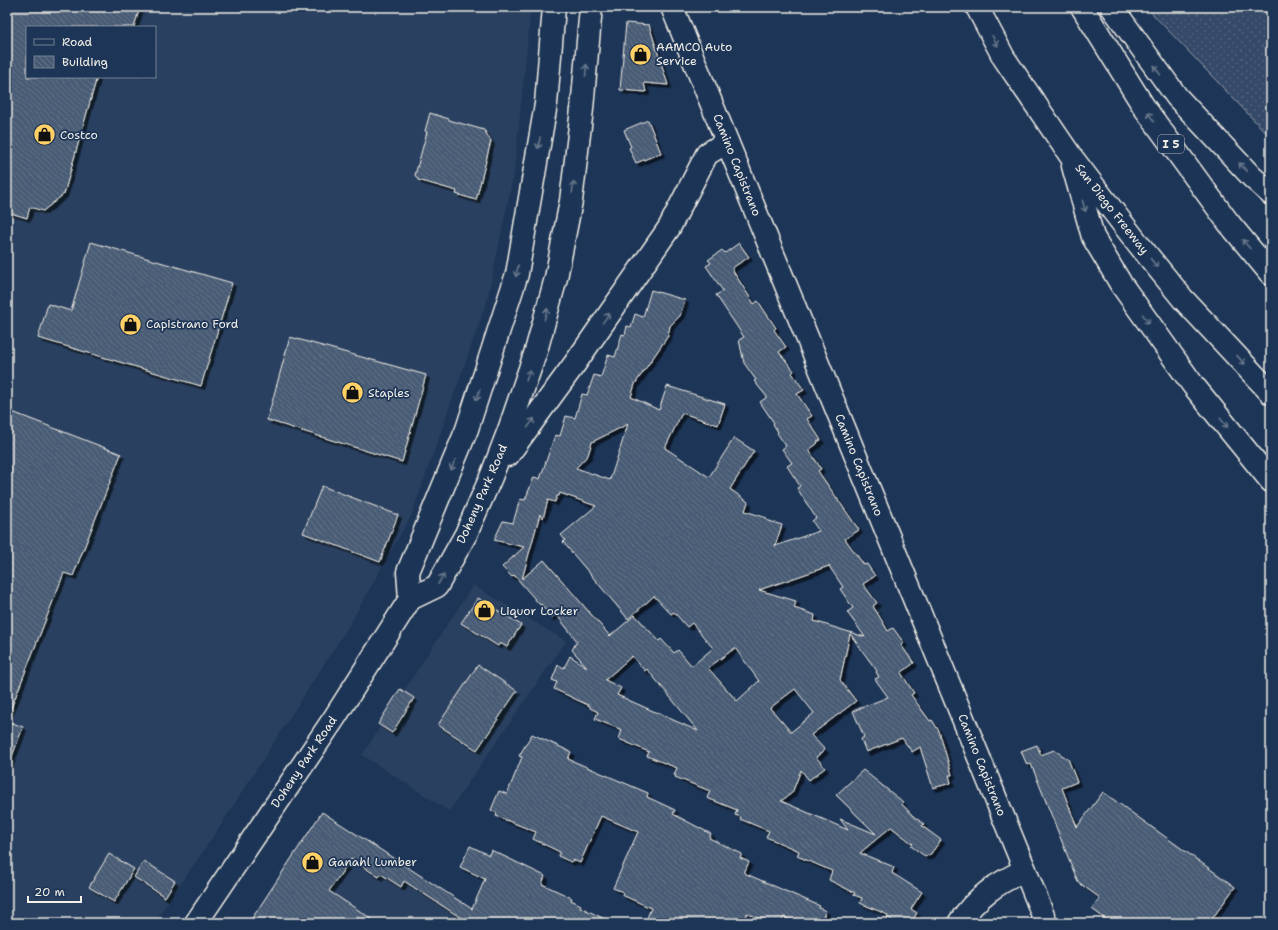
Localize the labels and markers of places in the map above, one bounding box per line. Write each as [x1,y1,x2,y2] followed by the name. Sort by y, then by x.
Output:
[656,39,732,69] place label: AAMCO Auto Service
[628,41,654,67] shop icon: AAMCO Auto Service
[31,122,57,148] shop icon: Costco
[60,127,98,143] place label: Costco
[118,311,144,337] shop icon: Capistrano Ford
[146,316,239,332] place label: Capistrano Ford
[340,380,366,406] shop icon: Staples
[368,385,410,401] place label: Staples
[471,598,497,624] shop icon: Liquor Locker
[500,603,579,619] place label: Liquor Locker
[300,849,326,875] shop icon: Ganahl Lumber
[328,854,417,870] place label: Ganahl Lumber

